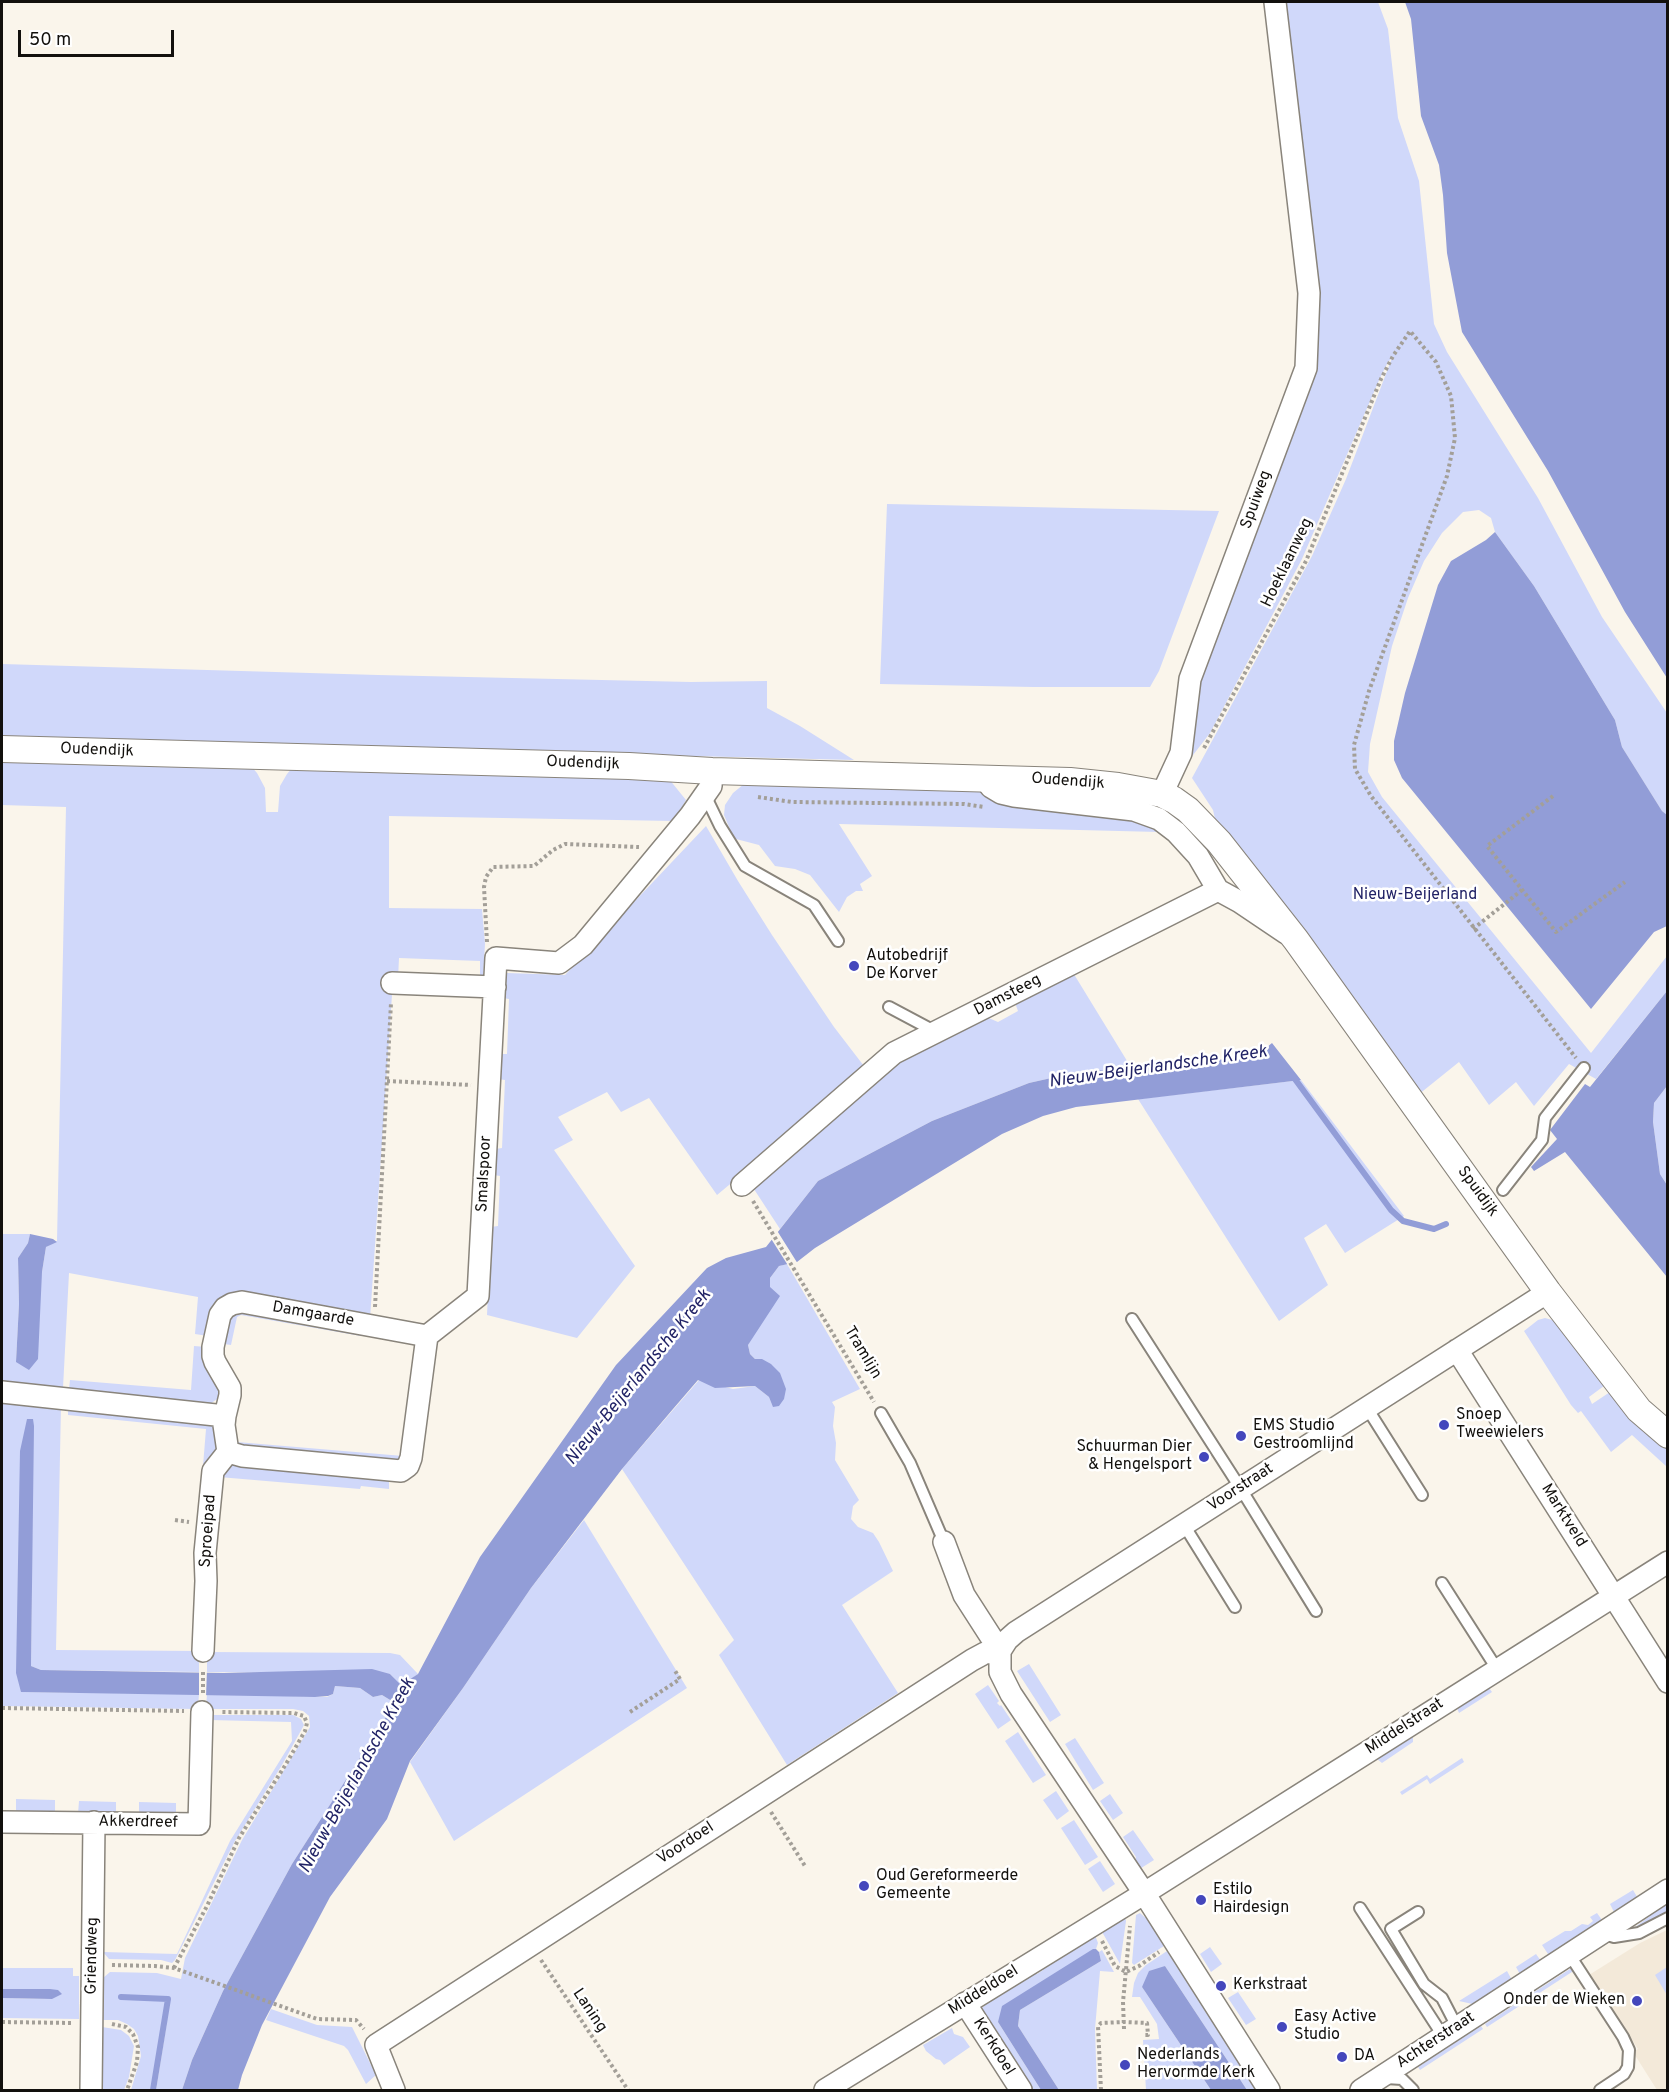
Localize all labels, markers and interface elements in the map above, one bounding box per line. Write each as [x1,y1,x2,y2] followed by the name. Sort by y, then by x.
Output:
[21,18,177,56] scale bar
[29,29,71,52] text: 50 m
[1238,468,1276,532] street label: Spuiweg
[1258,515,1318,611] street label: Hoeklaanweg
[60,740,134,762] street label: Oudendijk
[546,753,620,775] street label: Oudendijk
[1031,770,1105,794] street label: Oudendijk
[1353,886,1477,906] park label: Nieuw-Beijerland
[866,947,948,985] place label: Autobedrijf De Korver
[847,959,861,973] marker: Autobedrijf De Korver
[971,971,1045,1021] street label: Damsteeg
[1048,1042,1268,1094] water label: Nieuw-Beijerlandsche Kreek
[473,1135,497,1213] street label: Smalspoor
[1452,1163,1502,1221] street label: Spuidijk
[561,1286,717,1470] water label: Nieuw-Beijerlandsche Kreek
[271,1298,355,1332] street label: Damgaarde
[839,1323,885,1383] street label: Tramlijn
[1456,1406,1544,1444] place label: Snoep Tweewielers
[1253,1417,1354,1455] place label: EMS Studio Gestroomlijnd
[1437,1418,1451,1432] marker: Snoep Tweewielers
[1234,1429,1248,1443] marker: EMS Studio Gestroomlijnd
[1076,1438,1192,1476] place label: Schuurman Dier & Hengelsport
[1197,1450,1211,1464] marker: Schuurman Dier & Hengelsport
[1205,1460,1277,1516] street label: Voorstraat
[1536,1481,1590,1551] street label: Marktveld
[197,1494,221,1568] street label: Sproeipad
[295,1675,421,1877] water label: Nieuw-Beijerlandsche Kreek
[1362,1695,1448,1759] street label: Middelstraat
[98,1813,178,1833] street label: Akkerdreef
[654,1819,718,1869] street label: Voordoel
[876,1867,1018,1905] place label: Oud Gereformeerde Gemeente
[857,1879,871,1893] marker: Oud Gereformeerde Gemeente
[1213,1881,1289,1919] place label: Estilo Hairdesign
[1194,1893,1208,1907] marker: Estilo Hairdesign
[83,1917,103,1995] street label: Griendweg
[946,1962,1022,2020] street label: Middeldoel
[1233,1976,1308,1996] place label: Kerkstraat
[1214,1979,1228,1993] marker: Kerkstraat
[567,1985,611,2037] street label: Laning
[1503,1991,1625,2011] place label: Onder de Wieken
[1630,1994,1644,2008] marker: Onder de Wieken
[1294,2008,1376,2046] place label: Easy Active Studio
[1393,2009,1479,2073] street label: Achterstraat
[968,2015,1018,2079] street label: Kerkdoel
[1275,2020,1289,2034] marker: Easy Active Studio
[1137,2046,1255,2084] place label: Nederlands Hervormde Kerk
[1354,2047,1375,2067] place label: DA
[1335,2050,1349,2064] marker: DA
[1118,2058,1132,2072] marker: Nederlands Hervormde Kerk

